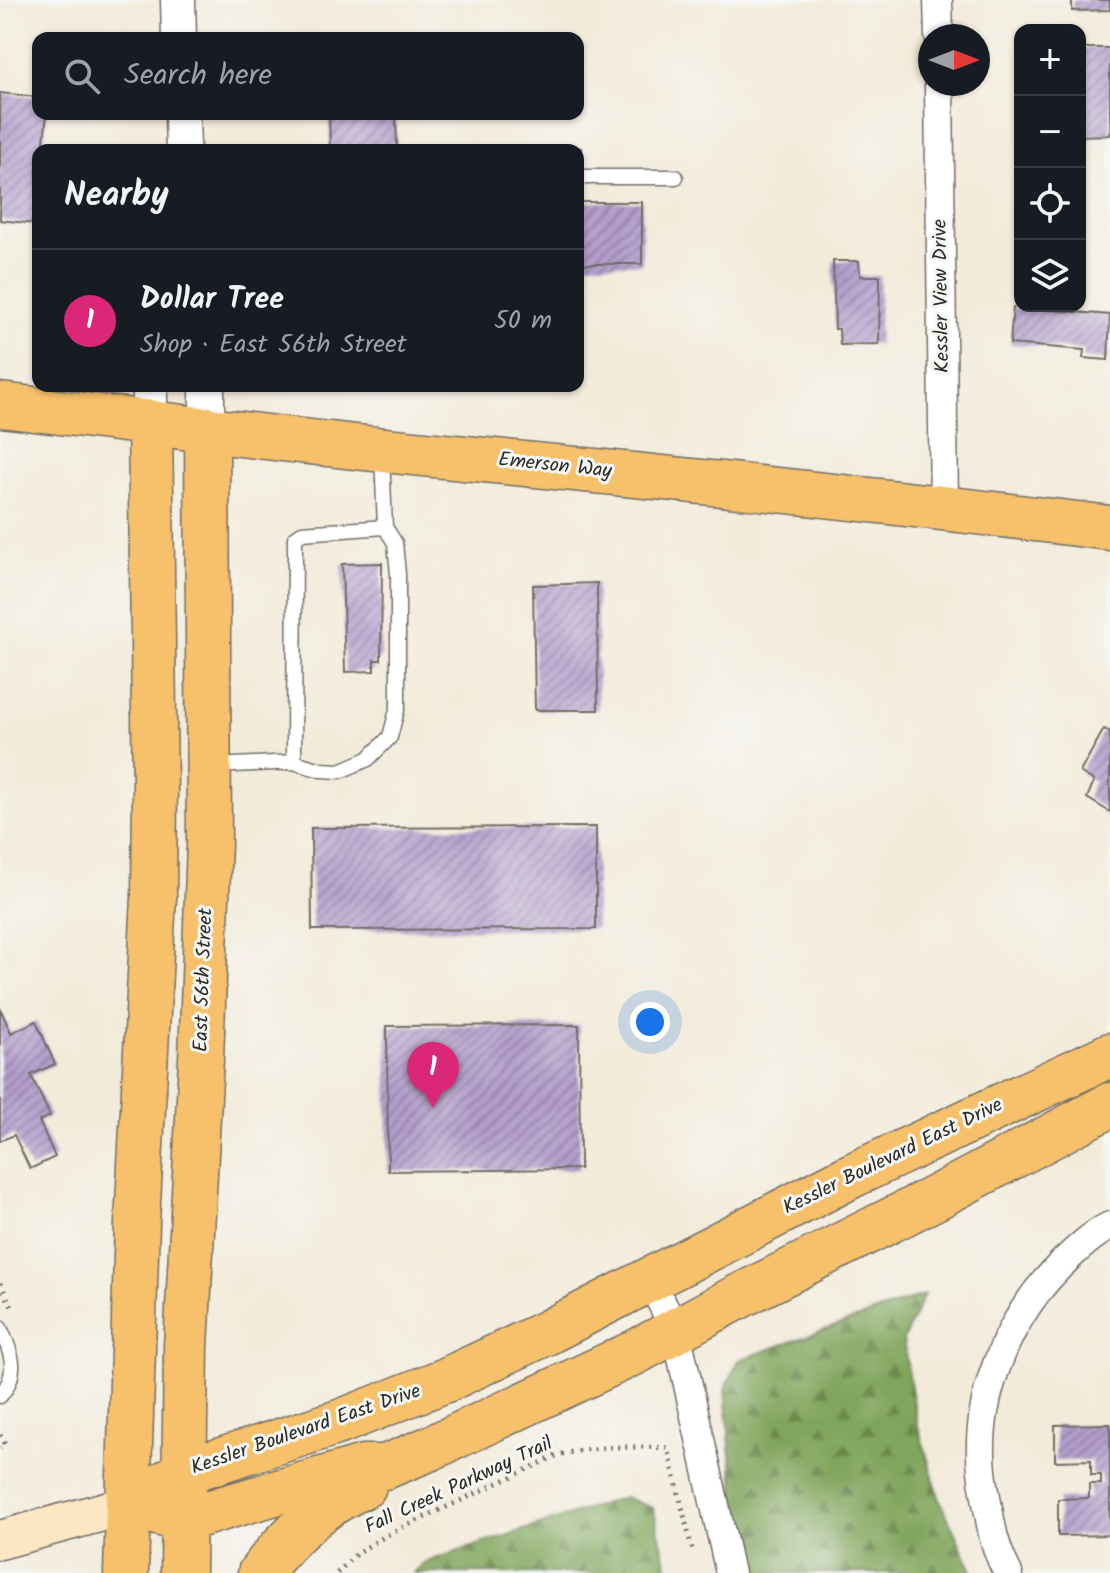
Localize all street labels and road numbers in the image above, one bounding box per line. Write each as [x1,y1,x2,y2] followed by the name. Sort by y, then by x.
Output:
[925,219,959,373] street label: Kessler View Drive
[497,444,614,488] street label: Emerson Way
[185,907,223,1053] street label: East 56th Street
[778,1090,1008,1224] street label: Kessler Boulevard East Drive
[187,1376,425,1484] street label: Kessler Boulevard East Drive
[360,1428,559,1544] street label: Fall Creek Parkway Trail

